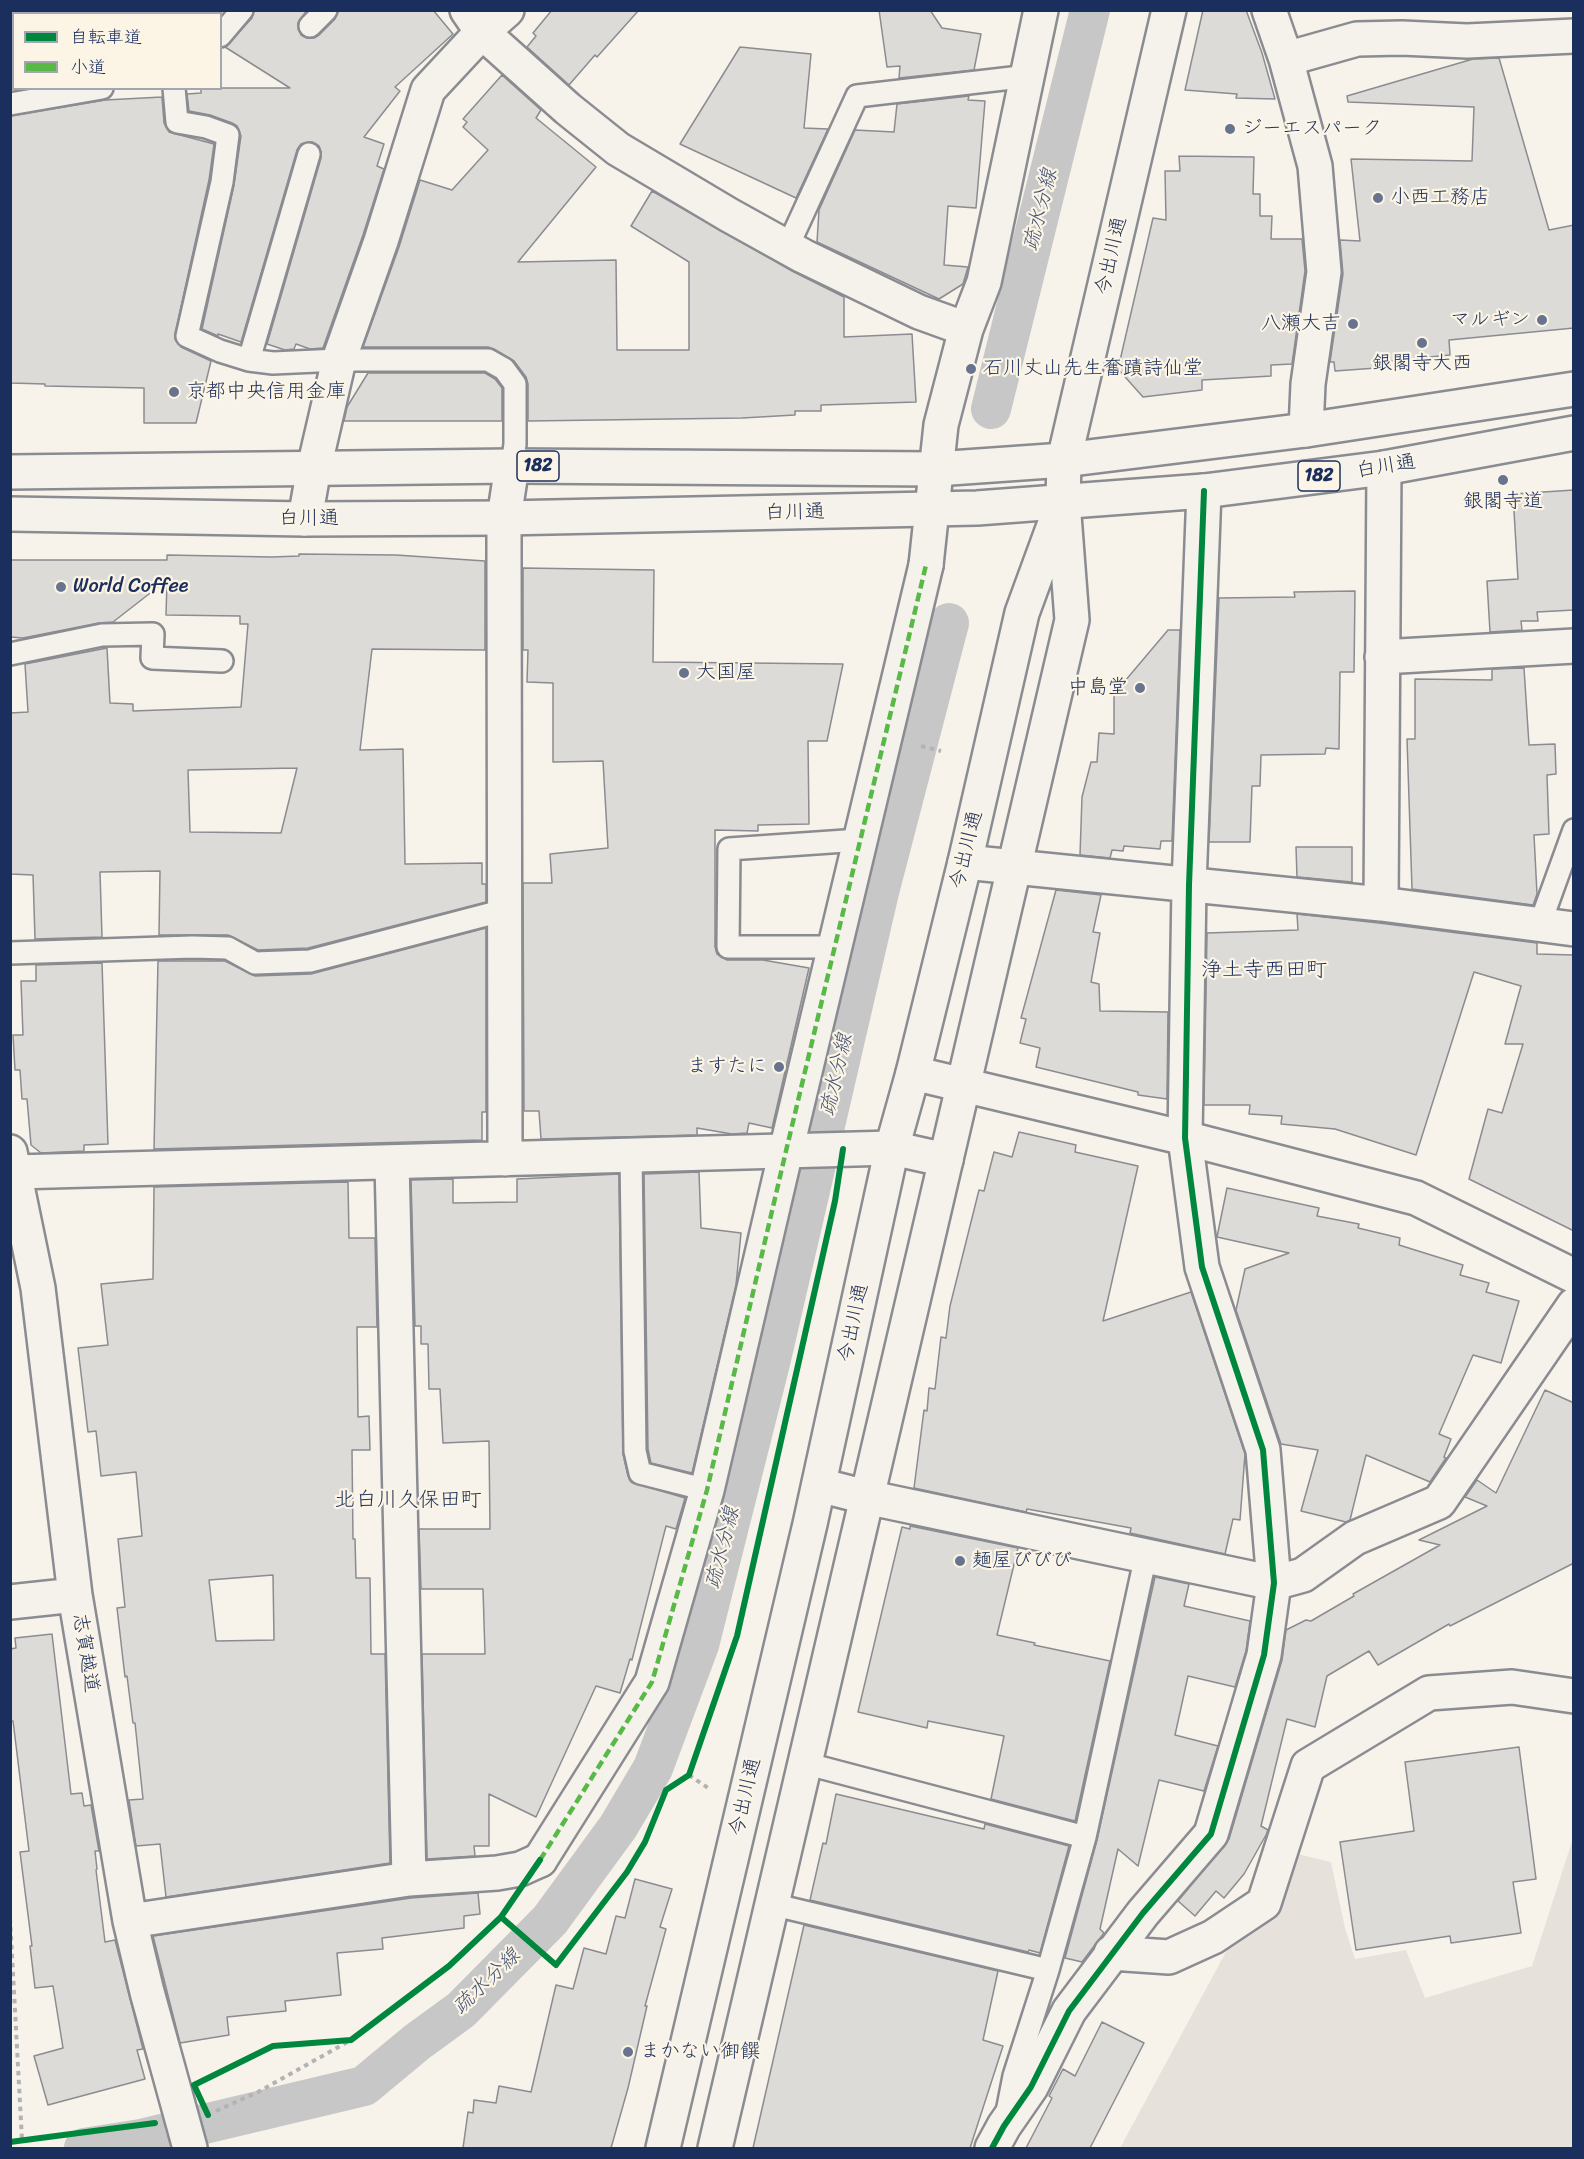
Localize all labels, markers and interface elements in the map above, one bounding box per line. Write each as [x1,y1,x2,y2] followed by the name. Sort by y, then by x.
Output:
[12,12,222,90] legend
[70,21,142,53] text: 自転車道
[70,51,106,83] text: 小道
[1242,117,1382,141] place label: ジーエスパーク
[1223,122,1237,136] marker: ジーエスパーク
[1019,166,1063,254] water label: 疏水分線
[1390,186,1490,210] place label: 小西工務店
[1371,191,1385,205] marker: 小西工務店
[1091,214,1133,298] street label: 今出川通
[1450,308,1530,332] place label: マルギン
[1261,312,1341,336] place label: 八瀬大吉
[1535,313,1549,327] marker: マルギン
[1346,317,1360,331] marker: 八瀬大吉
[1415,336,1429,350] marker: 銀閣寺大西
[1372,352,1472,376] place label: 銀閣寺大西
[983,357,1203,381] place label: 石川丈山先生奮蹟詩仙堂
[964,362,978,376] marker: 石川丈山先生奮蹟詩仙堂
[186,380,346,404] place label: 京都中央信用金庫
[167,385,181,399] marker: 京都中央信用金庫
[1354,450,1418,484] street label: 白川通
[517,451,559,481] road number: 182
[1298,461,1340,491] road number: 182
[1496,473,1510,487] marker: 銀閣寺道
[1463,490,1543,514] place label: 銀閣寺道
[765,500,825,526] street label: 白川通
[279,507,339,531] street label: 白川通
[73,575,188,599] place label: World Coffee
[54,580,68,594] marker: World Coffee
[696,661,756,685] place label: 大国屋
[677,666,691,680] marker: 大国屋
[1068,676,1128,700] place label: 中島堂
[1133,681,1147,695] marker: 中島堂
[946,808,988,892] street label: 今出川通
[1201,958,1327,984] district label: 浄土寺西田町
[815,1031,859,1119] water label: 疏水分線
[687,1055,767,1079] place label: ますたに
[772,1060,786,1074] marker: ますたに
[834,1281,874,1365] street label: 今出川通
[335,1488,481,1514] district label: 北白川久保田町
[701,1504,745,1592] water label: 疏水分線
[972,1549,1072,1573] place label: 麺屋びびび
[953,1554,967,1568] marker: 麺屋びびび
[67,1612,103,1694] street label: 志賀越道
[725,1755,767,1839] street label: 今出川通
[448,1944,526,2020] water label: 疏水分線
[640,2040,760,2064] place label: まかない御饌
[621,2045,635,2059] marker: まかない御饌

